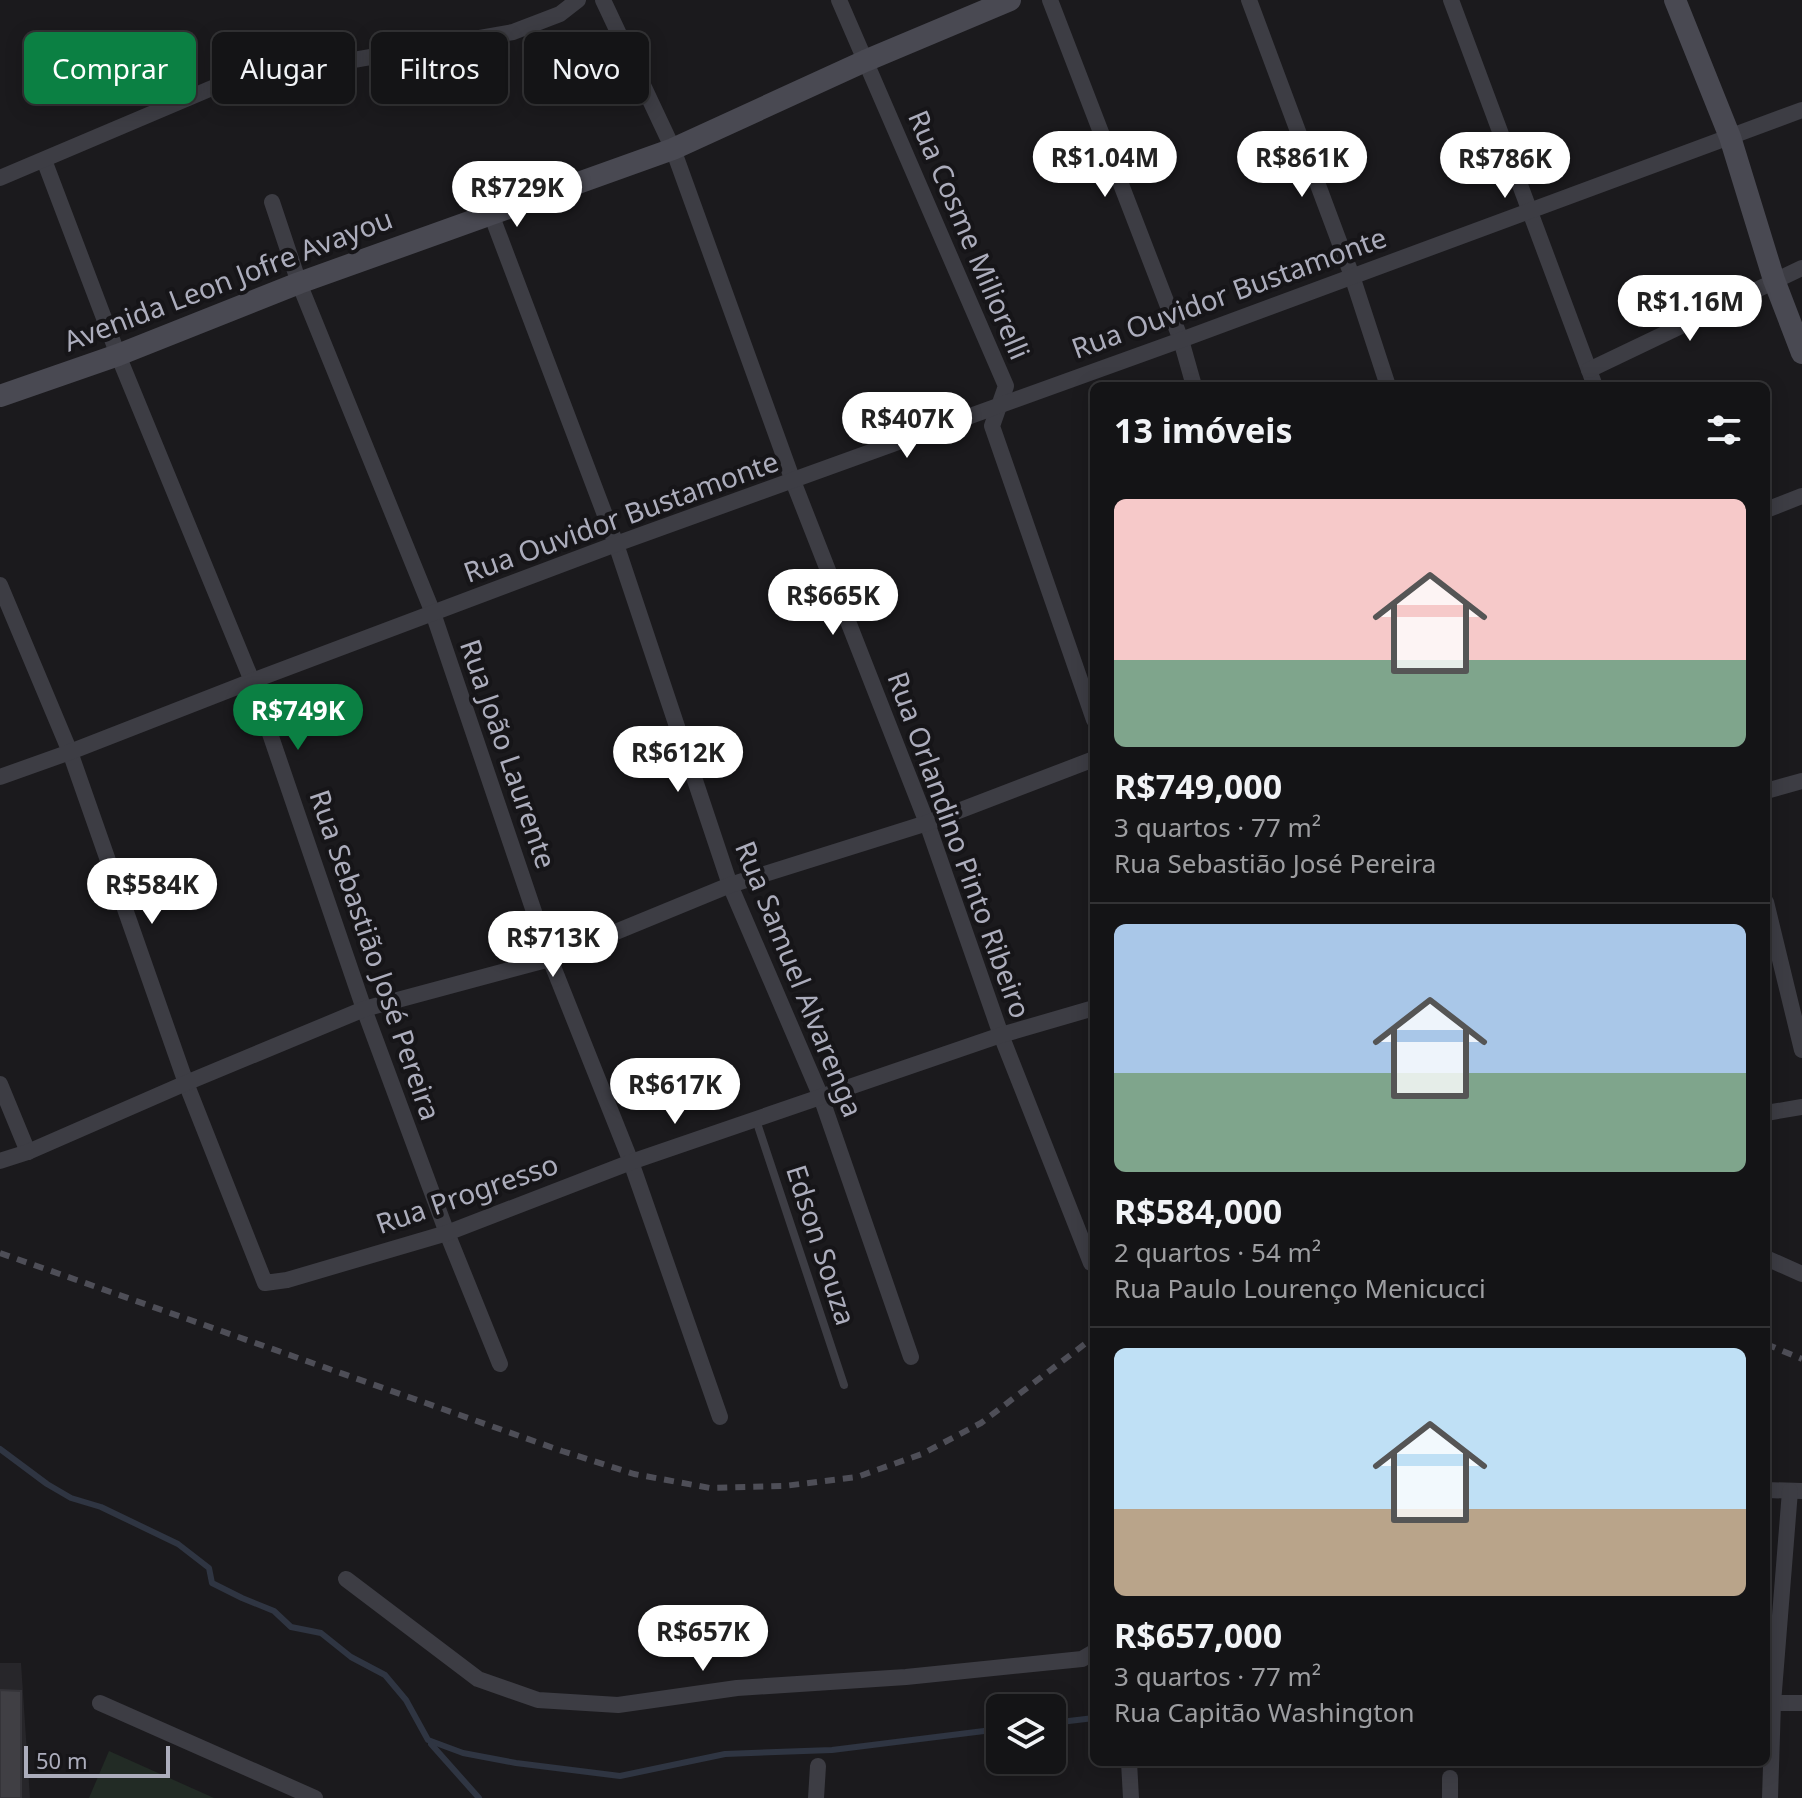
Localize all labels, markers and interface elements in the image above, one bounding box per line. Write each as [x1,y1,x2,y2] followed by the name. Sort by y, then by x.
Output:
[24,32,196,104] chip: Comprar
[212,32,355,104] chip: Alugar
[371,32,508,104] chip: Filtros
[524,32,649,104] chip: Novo
[900,104,1040,365] street label: Rua Cosme Miliorelli
[1031,131,1179,199] pin: R$1.04M
[1237,131,1367,199] pin: R$861K
[1440,132,1570,200] pin: R$786K
[1051,139,1159,175] text: R$1.04M
[1255,139,1349,175] text: R$861K
[1458,140,1552,176] text: R$786K
[452,161,582,229] pin: R$729K
[470,169,564,205] text: R$729K
[58,199,397,359] street label: Avenida Leon Jofre Avayou
[1066,217,1391,367] street label: Rua Ouvidor Bustamonte
[1616,275,1764,343] pin: R$1.16M
[1636,283,1744,319] text: R$1.16M
[842,392,972,460] pin: R$407K
[860,400,954,436] text: R$407K
[1114,407,1293,453] text: 13 imóveis
[1702,408,1746,452] icon: filters
[458,441,783,591] street label: Rua Ouvidor Bustamonte
[1358,551,1502,695] icon: home
[768,569,898,637] pin: R$665K
[786,577,880,613] text: R$665K
[452,634,566,873] street label: Rua João Laurente
[880,666,1040,1023] street label: Rua Orlandino Pinto Ribeiro
[233,684,363,752] pin: R$749K
[251,692,345,728] text: R$749K
[613,726,743,794] pin: R$612K
[631,734,725,770] text: R$612K
[1114,763,1282,809] text: R$749,000
[301,784,450,1125] street label: Rua Sebastião José Pereira
[1114,809,1321,845] text: 3 quartos · 77 m²
[727,835,873,1122] street label: Rua Samuel Alvarenga
[1114,845,1436,881] text: Rua Sebastião José Pereira
[87,858,217,926] pin: R$584K
[105,866,199,902] text: R$584K
[488,911,618,979] pin: R$713K
[506,919,600,955] text: R$713K
[1358,976,1502,1120] icon: home
[610,1058,740,1126] pin: R$617K
[628,1066,722,1102] text: R$617K
[370,1144,563,1242] street label: Rua Progresso
[778,1160,866,1330] street label: Edson Souza
[1114,1188,1282,1234] text: R$584,000
[1114,1234,1321,1270] text: 2 quartos · 54 m²
[1114,1270,1486,1306] text: Rua Paulo Lourenço Menicucci
[1358,1400,1502,1544] icon: home
[638,1605,768,1673] pin: R$657K
[1114,1612,1282,1658] text: R$657,000
[656,1613,750,1649] text: R$657K
[1114,1658,1321,1694] text: 3 quartos · 77 m²
[986,1694,1066,1774] map controls
[986,1694,1066,1774] button: layers
[1114,1694,1414,1730] text: Rua Capitão Washington
[24,1742,170,1778] scale bar
[36,1745,87,1775] text: 50 m

